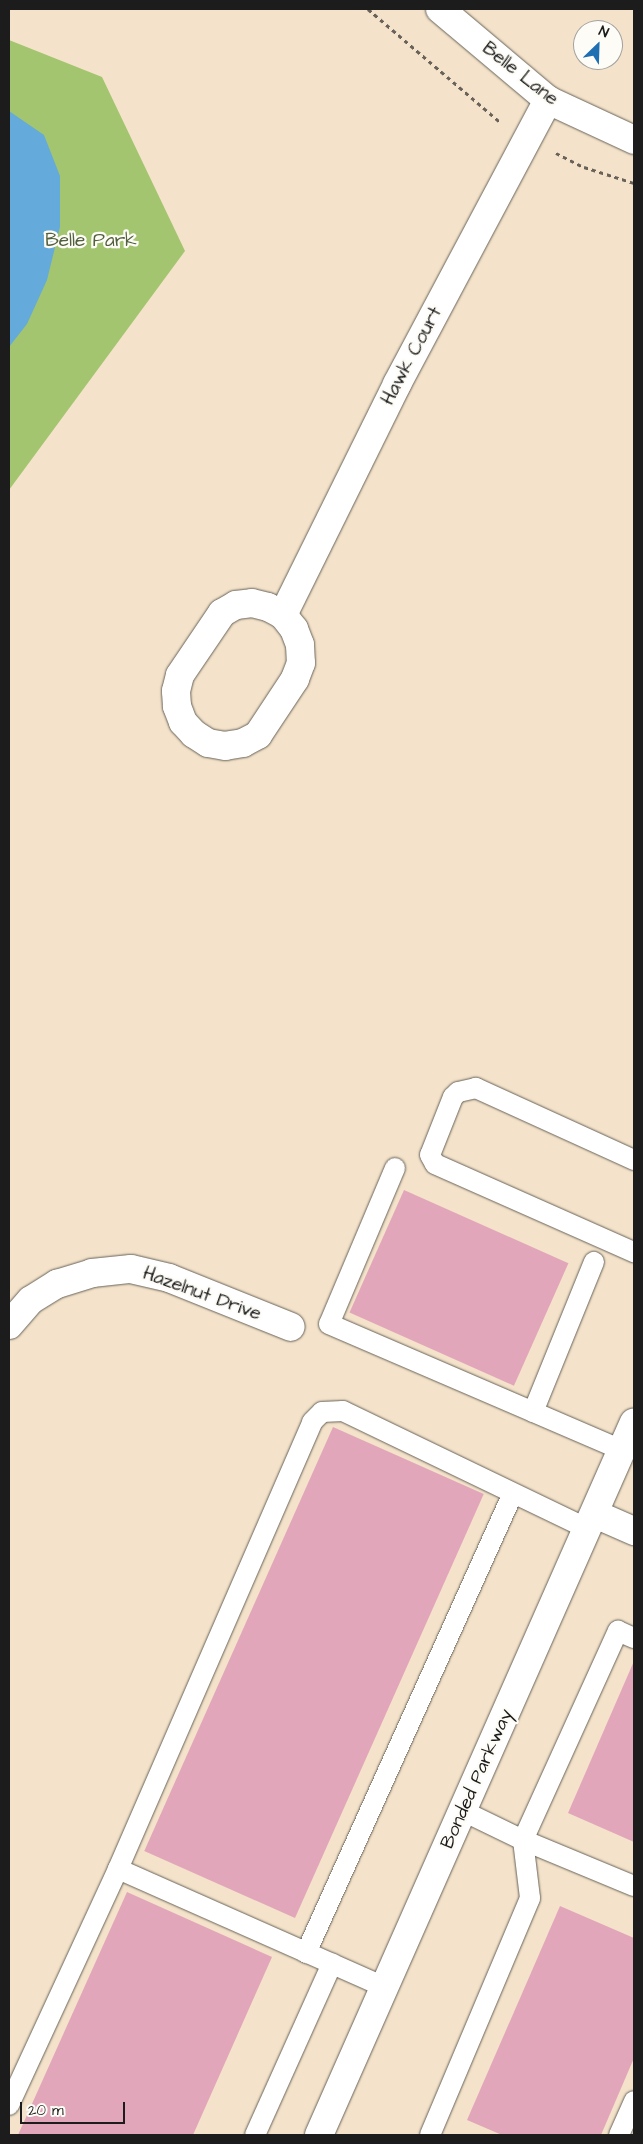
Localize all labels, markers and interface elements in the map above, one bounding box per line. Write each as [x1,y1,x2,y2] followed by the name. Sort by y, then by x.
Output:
[573,20,623,70] north arrow
[596,21,612,43] text: N
[477,37,563,111] street label: Belle Lane
[45,230,137,252] park label: Belle Park
[377,303,447,409] street label: Hawk Court
[140,1262,264,1326] street label: Hazelnut Drive
[436,1706,518,1852] street label: Bonded Parkway
[22,2092,128,2124] scale bar
[28,2100,64,2121] text: 20 m

